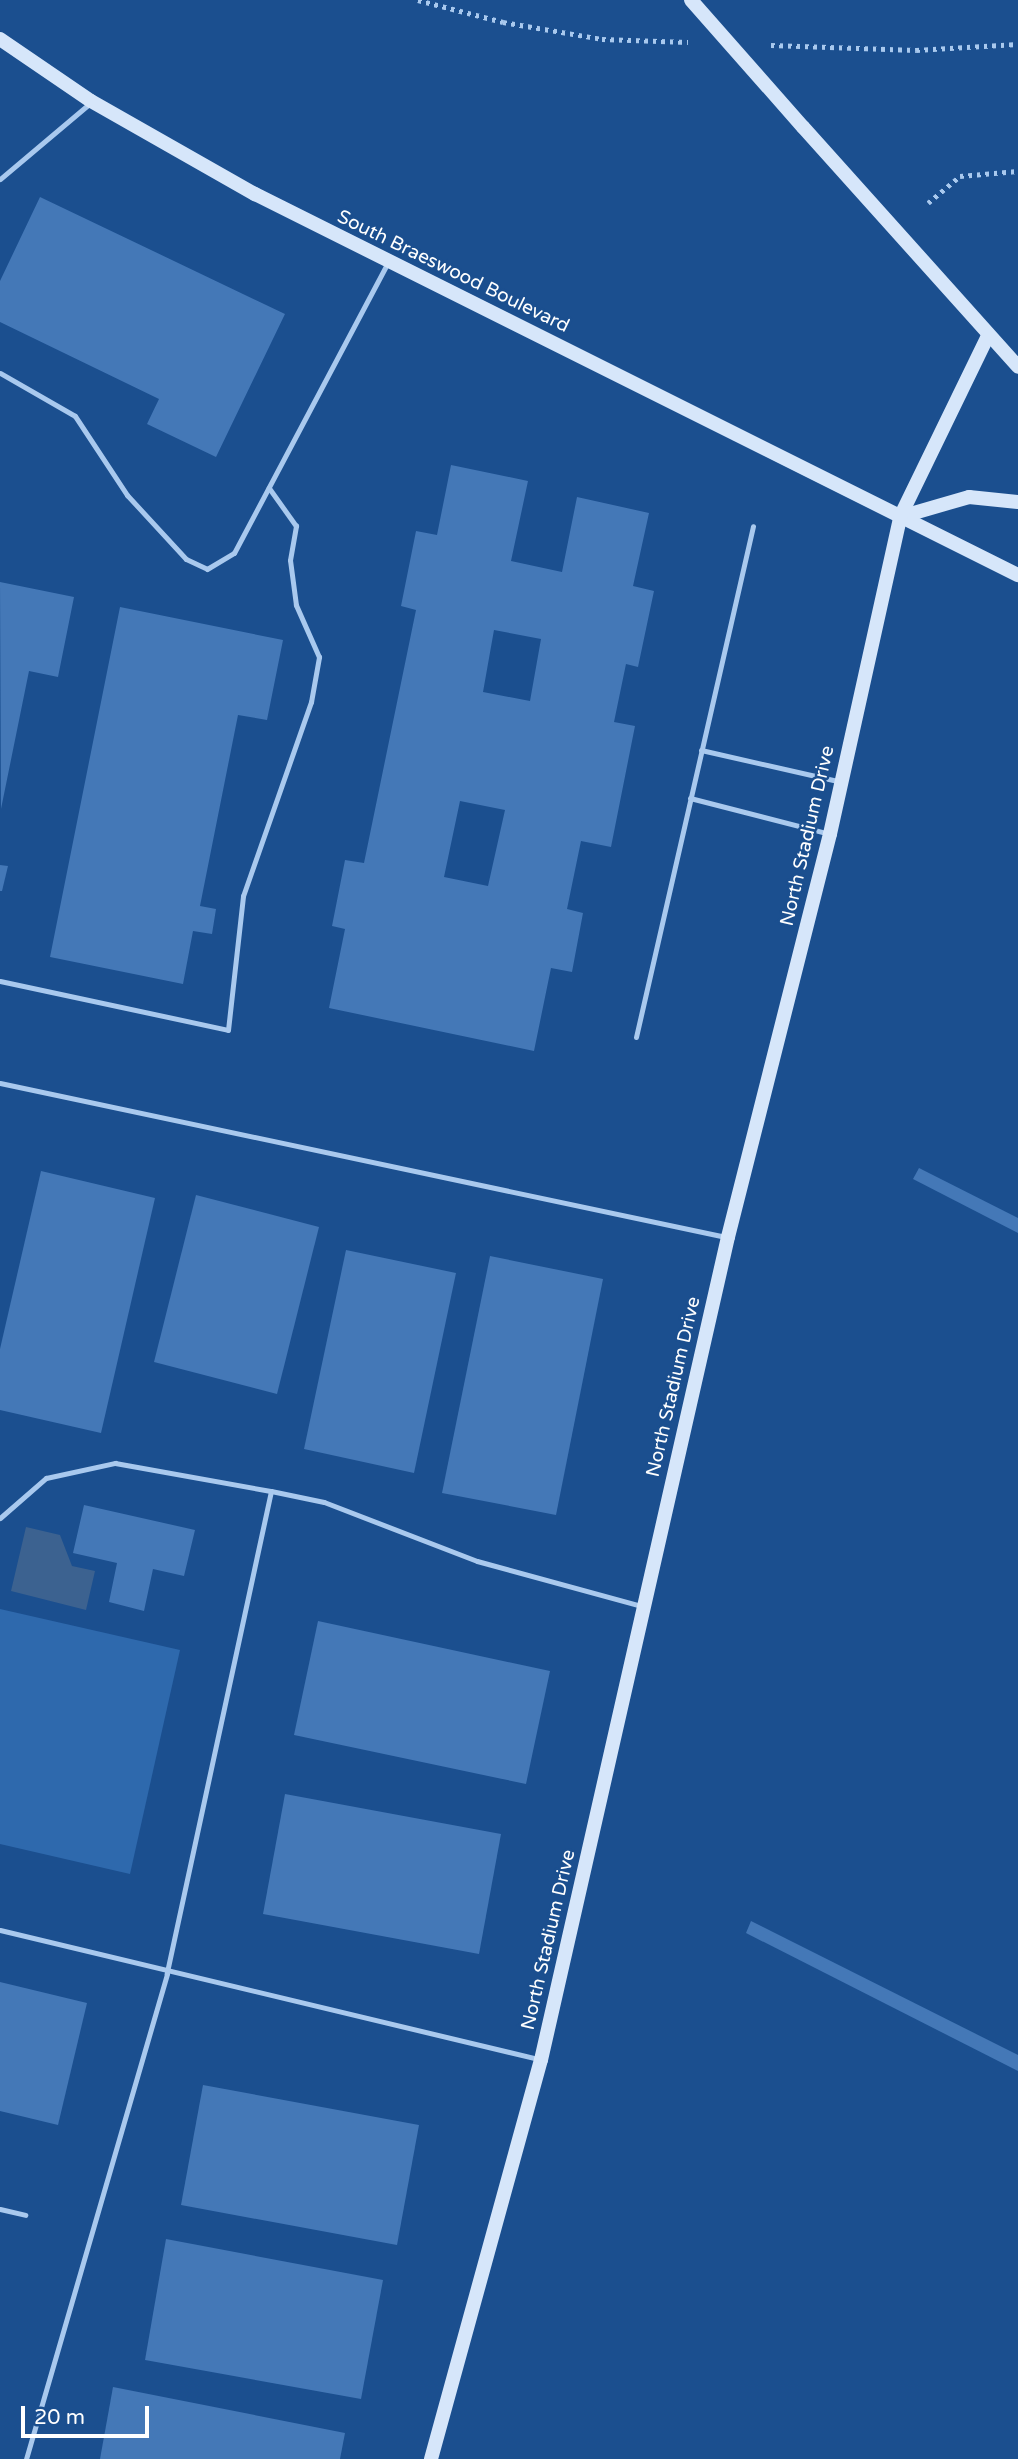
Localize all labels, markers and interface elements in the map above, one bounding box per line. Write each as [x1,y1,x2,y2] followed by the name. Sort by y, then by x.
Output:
[333,206,573,338] street label: South Braeswood Boulevard
[776,744,840,928] street label: North Stadium Drive
[642,1295,706,1479] street label: North Stadium Drive
[517,1848,581,2032] street label: North Stadium Drive
[24,2392,152,2436] scale bar
[34,2405,85,2430] text: 20 m

